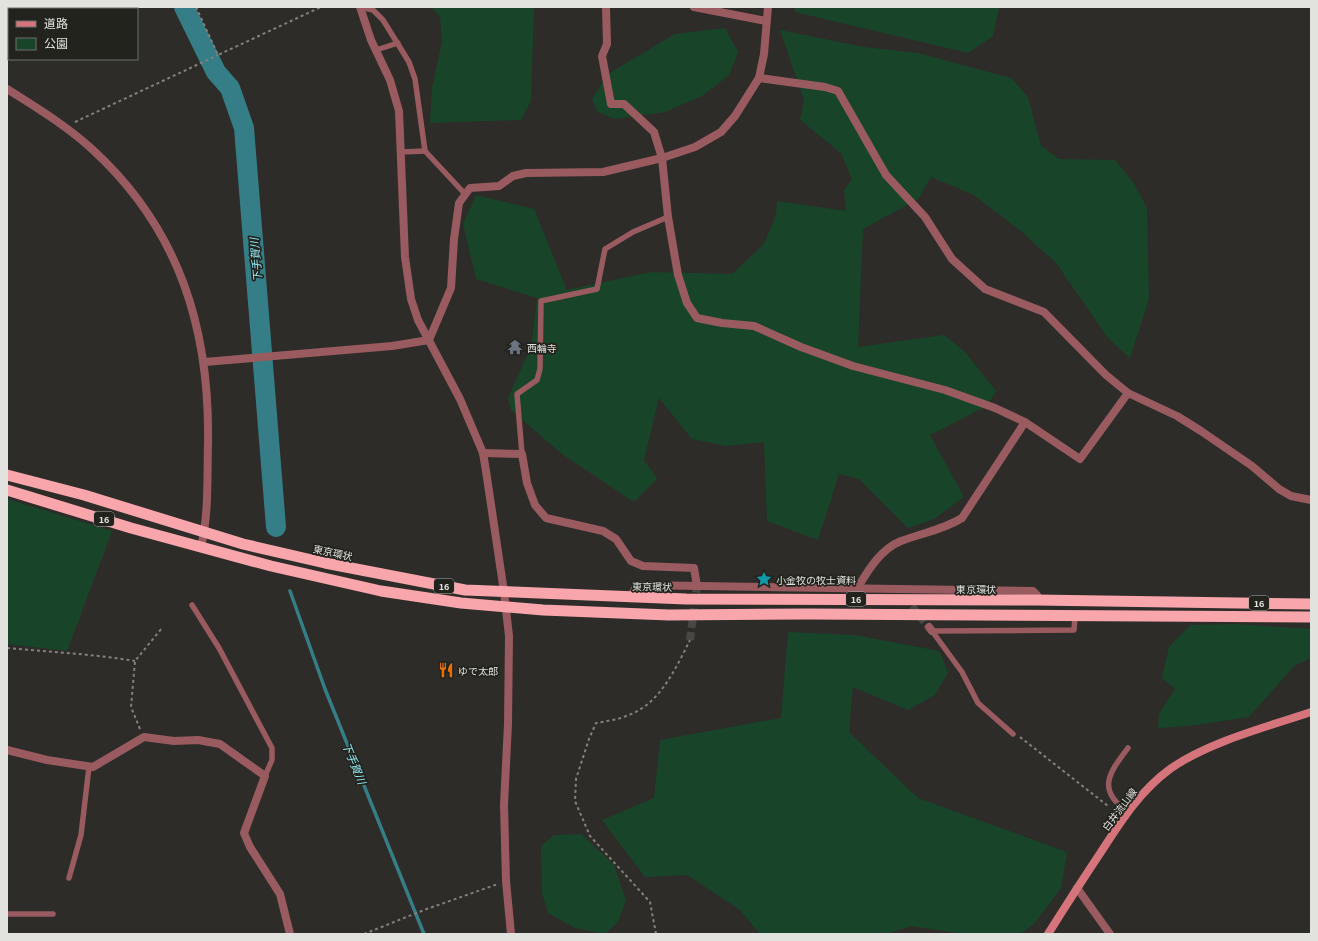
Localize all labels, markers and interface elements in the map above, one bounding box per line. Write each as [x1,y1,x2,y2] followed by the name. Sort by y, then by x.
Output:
[8,8,138,60] legend
[44,14,68,31] text: 道路
[44,34,68,51] text: 公園
[245,236,265,283] water label: 下手賀川
[506,338,524,356] temple icon: 西輪寺
[527,340,557,355] place label: 西輪寺
[94,512,114,526] road number: 16
[312,541,354,563] street label: 東京環状
[755,570,773,588] place icon: 小金牧の牧士資料
[776,572,856,587] place label: 小金牧の牧士資料
[632,578,672,594] street label: 東京環状
[434,579,454,593] road number: 16
[956,581,996,596] street label: 東京環状
[846,592,866,606] road number: 16
[1249,596,1269,610] road number: 16
[437,661,455,679] restaurant icon: ゆで太郎
[458,663,498,678] place label: ゆで太郎
[339,740,371,787] water label: 下手賀川
[1098,785,1140,833] street label: 白井流山線

